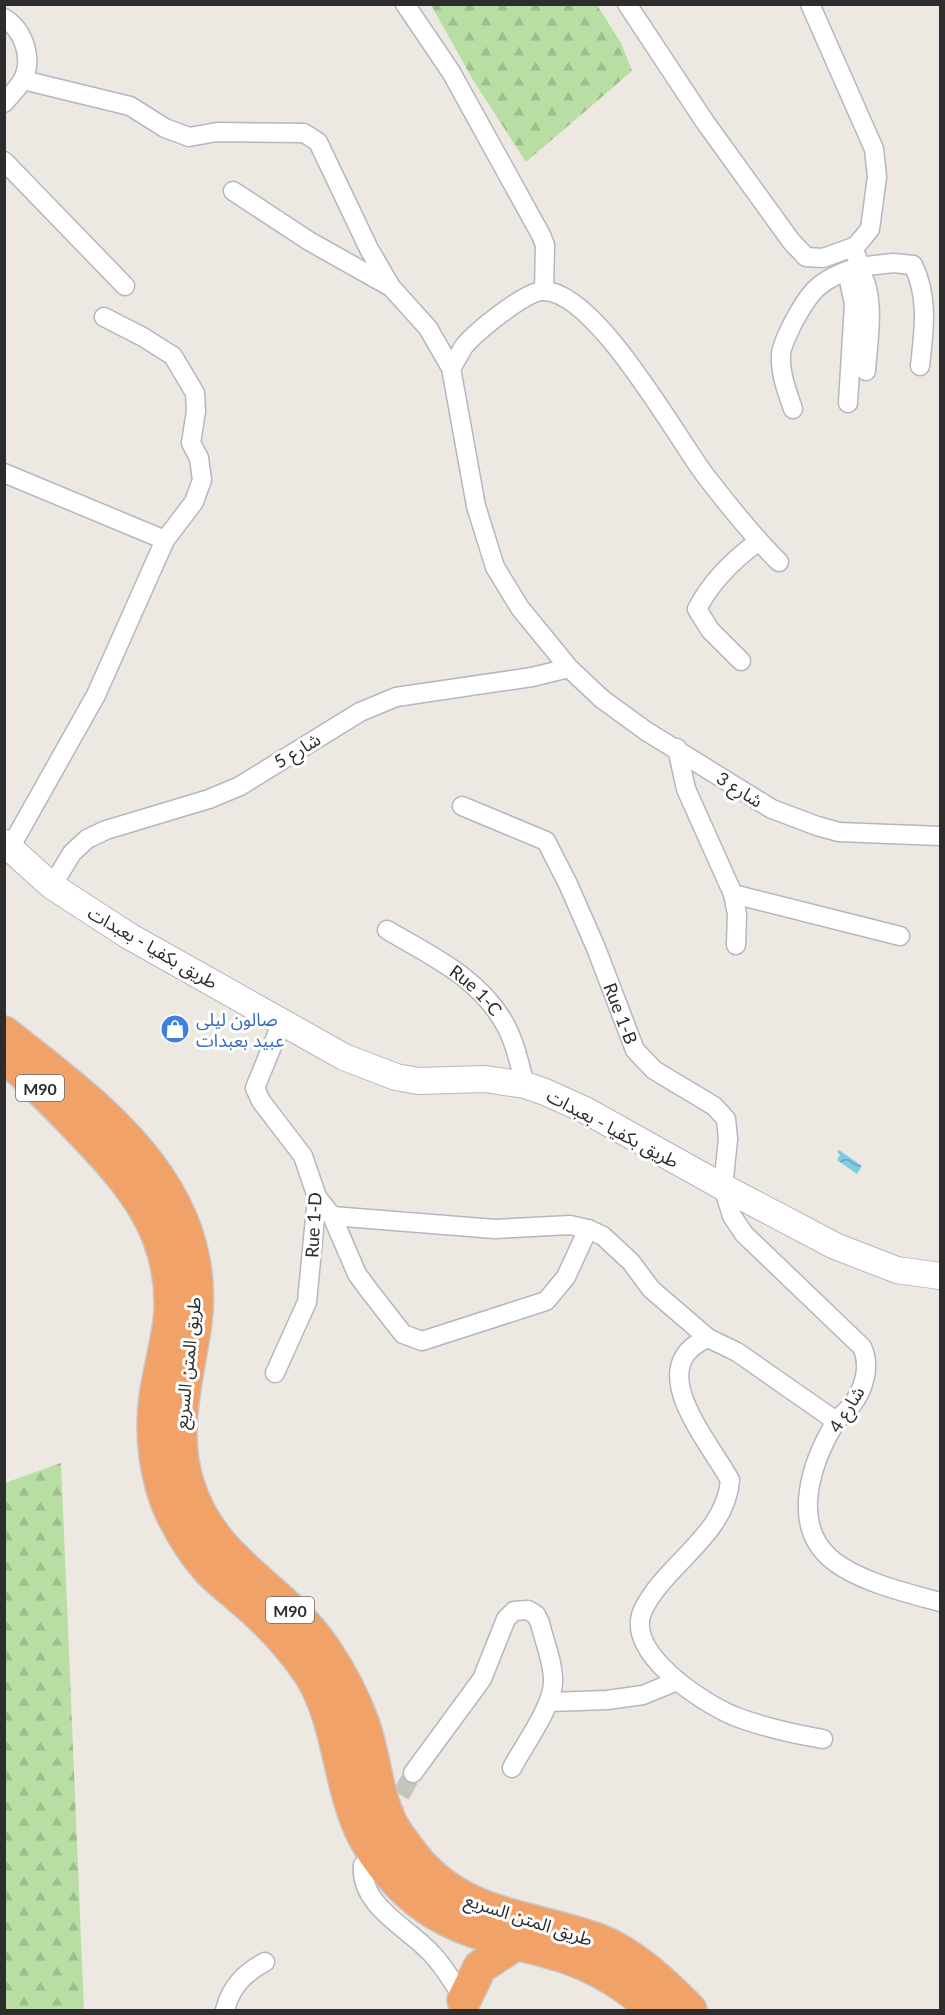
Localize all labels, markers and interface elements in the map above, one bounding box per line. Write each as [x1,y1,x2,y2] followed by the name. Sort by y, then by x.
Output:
[270,728,326,776] street label: شارع 5
[711,766,767,815] street label: شارع 3
[84,901,222,994] street label: طريق بكفيا - بعبدات
[446,960,507,1020] street label: Rue 1-C
[599,979,643,1047] street label: Rue 1-B
[196,1008,284,1051] place label: صالون ليلى عبيد بعبدات
[159,1013,191,1045] shop icon: صالون ليلى عبيد بعبدات
[16,1075,64,1101] road number: M90
[543,1084,683,1173] street label: طريق بكفيا - بعبدات
[300,1192,326,1258] street label: Rue 1-D
[169,1296,209,1431] street label: طريق المتن السريع
[823,1382,872,1438] street label: شارع 4
[266,1597,314,1623] road number: M90
[461,1888,596,1954] street label: طريق المتن السريع

